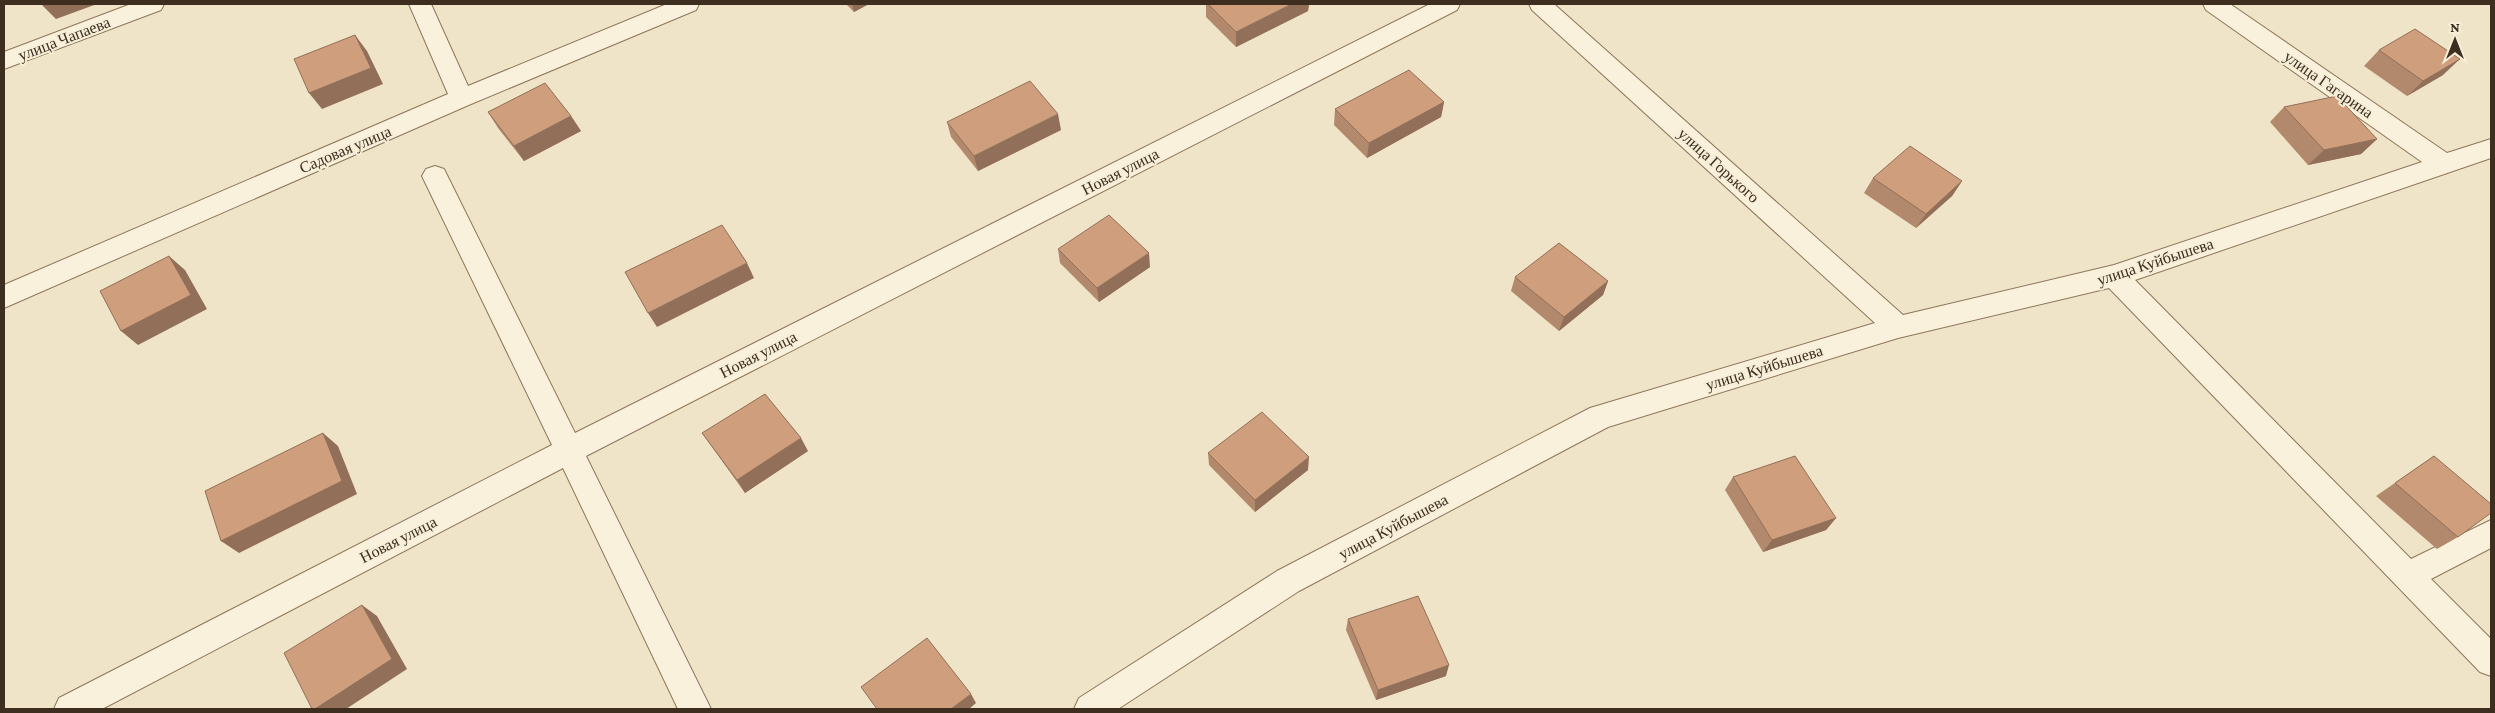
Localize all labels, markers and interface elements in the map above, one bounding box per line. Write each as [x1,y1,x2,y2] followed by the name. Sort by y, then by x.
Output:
[16,13,113,65] street label: улица Чапаева
[2430,15,2480,65] north arrow
[2450,19,2460,35] text: N
[2281,48,2376,122] street label: улица Гагарина
[297,122,394,177] street label: Садовая улица
[1674,125,1763,207] street label: улица Горького
[1079,145,1162,199] street label: Новая улица
[2095,235,2216,289] street label: улица Куйбышева
[717,328,800,382] street label: Новая улица
[1704,342,1825,394] street label: улица Куйбышева
[1336,490,1451,563] street label: улица Куйбышева
[357,513,440,567] street label: Новая улица

